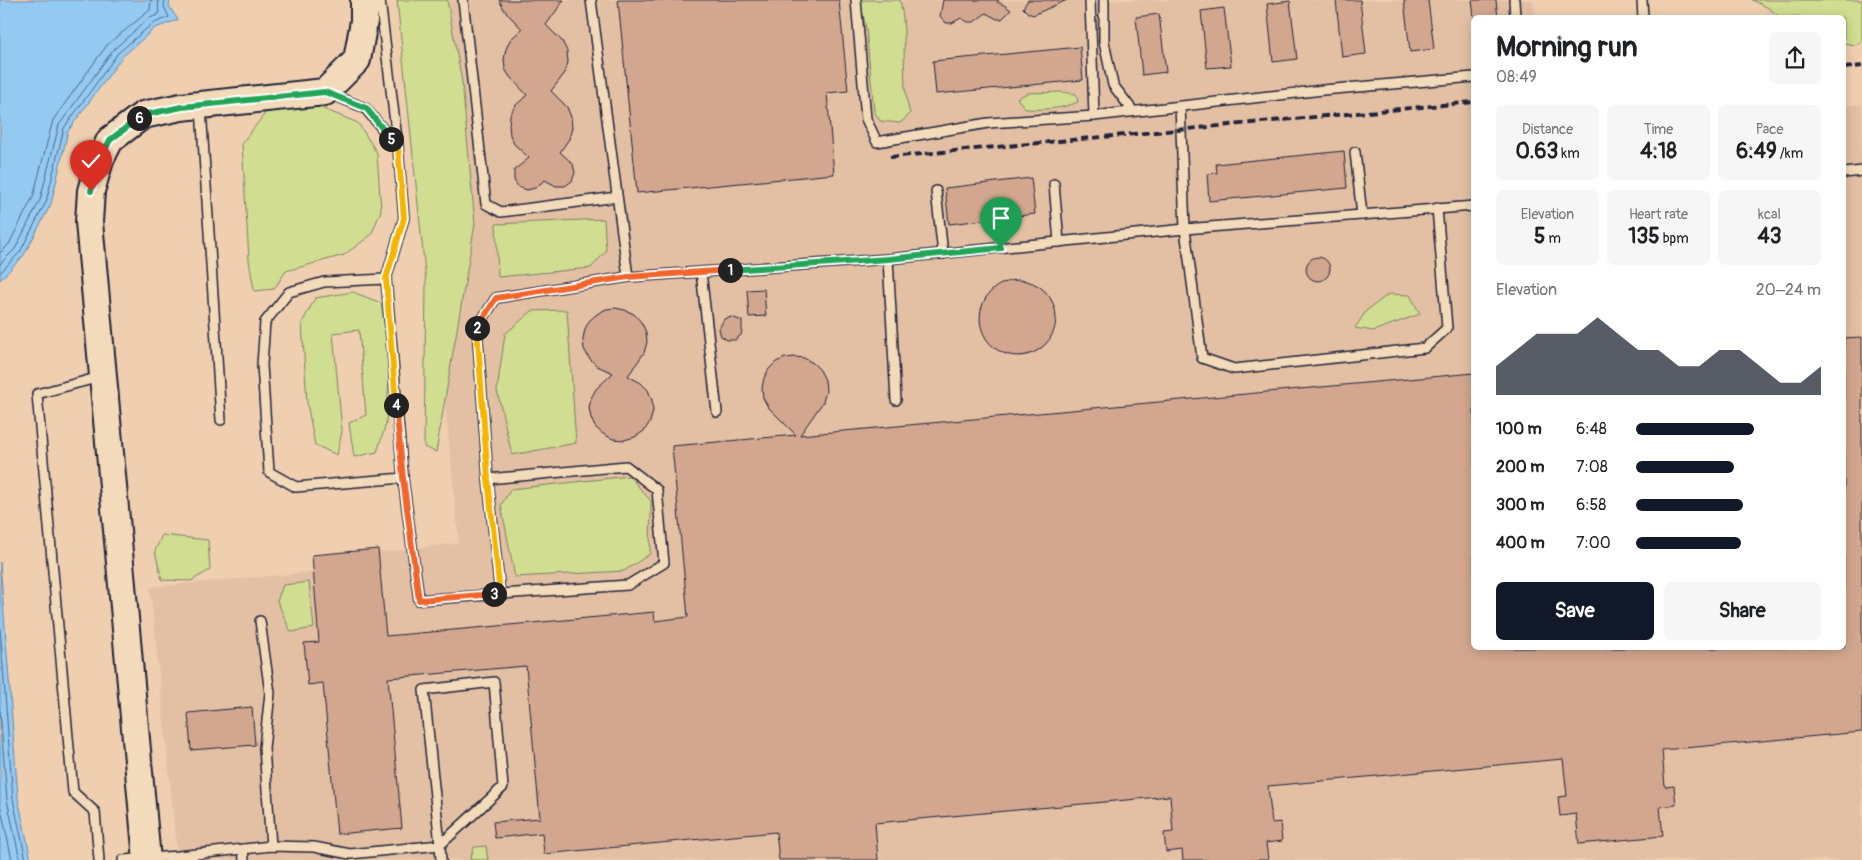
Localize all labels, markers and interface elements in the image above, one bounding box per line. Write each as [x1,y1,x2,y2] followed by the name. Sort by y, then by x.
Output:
[1496,30,1638,65] text: Morning run
[1769,32,1821,84] button: share
[1496,67,1537,87] text: 08:49
[126,106,152,130] pin: 6
[135,110,144,127] text: 6
[1522,121,1573,138] text: Distance
[1644,121,1673,138] text: Time
[1756,121,1783,138] text: Pace
[378,126,404,152] pin: 5
[388,131,395,148] text: 5
[1515,138,1558,165] text: 0.63
[1640,138,1677,165] text: 4:18
[1736,138,1777,165] text: 6:49
[70,140,112,191] pin
[1558,145,1580,162] text: km
[1777,145,1803,162] text: /km
[77,147,105,175] icon: check
[980,197,1022,248] pin
[987,204,1015,232] icon: arrive
[1521,206,1574,223] text: Elevation
[1629,206,1688,223] text: Heart rate
[1758,206,1781,223] text: kcal
[1534,223,1545,250] text: 5
[1628,223,1660,250] text: 135
[1758,223,1781,250] text: 43
[1545,230,1561,247] text: m
[1660,230,1689,247] text: bpm
[718,258,742,282] pin: 1
[728,262,733,279] text: 1
[1496,280,1557,300] text: Elevation
[1756,280,1821,300] text: 20–24 m
[464,316,490,340] pin: 2
[474,320,481,337] text: 2
[384,392,408,418] pin: 4
[392,397,401,414] text: 4
[1496,419,1542,439] text: 100 m
[1576,419,1607,439] text: 6:48
[1496,457,1544,477] text: 200 m
[1576,457,1608,477] text: 7:08
[1496,495,1544,515] text: 300 m
[1576,495,1606,515] text: 6:58
[1496,533,1545,553] text: 400 m
[1576,533,1611,553] text: 7:00
[482,582,506,606] pin: 3
[1496,582,1654,640] button: Save
[1664,582,1821,640] button: Share
[491,586,498,603] text: 3

